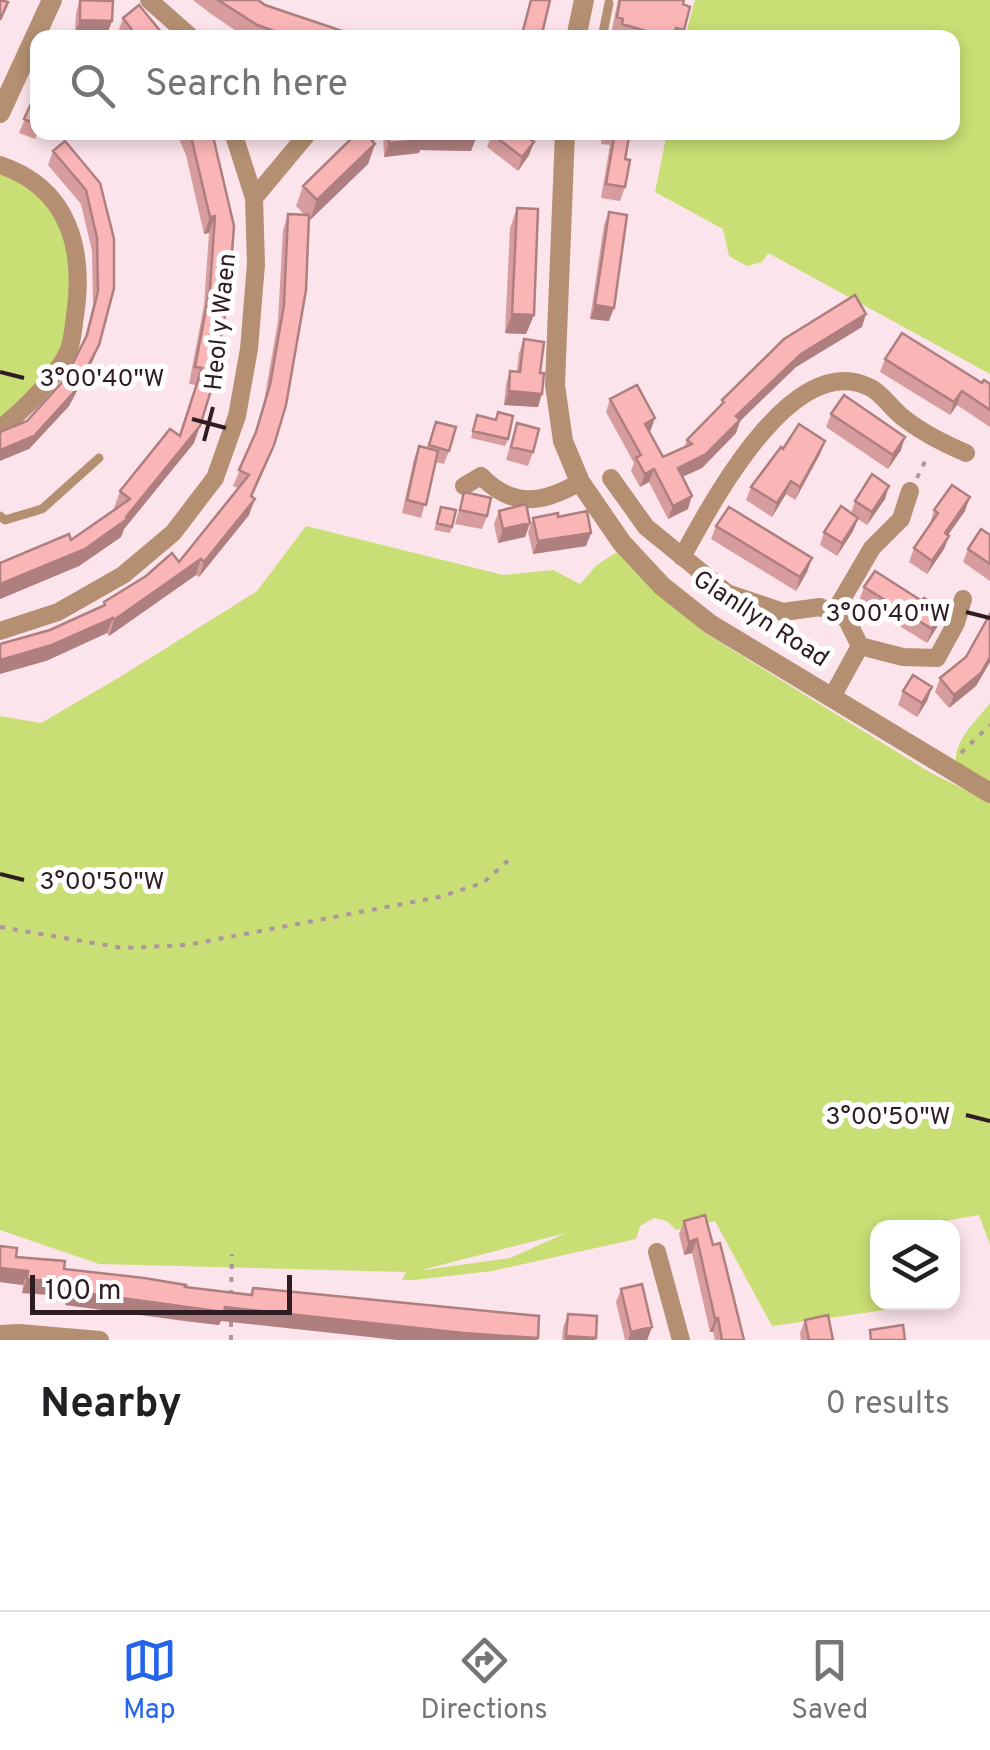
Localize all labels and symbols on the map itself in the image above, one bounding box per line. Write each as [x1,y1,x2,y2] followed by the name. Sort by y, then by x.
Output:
[199,252,245,392] street label: Heol y Waen
[39,364,165,396] text: 3°00'40"W
[686,564,834,676] street label: Glanllyn Road
[825,599,951,631] text: 3°00'40"W
[39,867,165,899] text: 3°00'50"W
[825,1102,951,1134] text: 3°00'50"W
[30,1270,292,1314] scale bar

